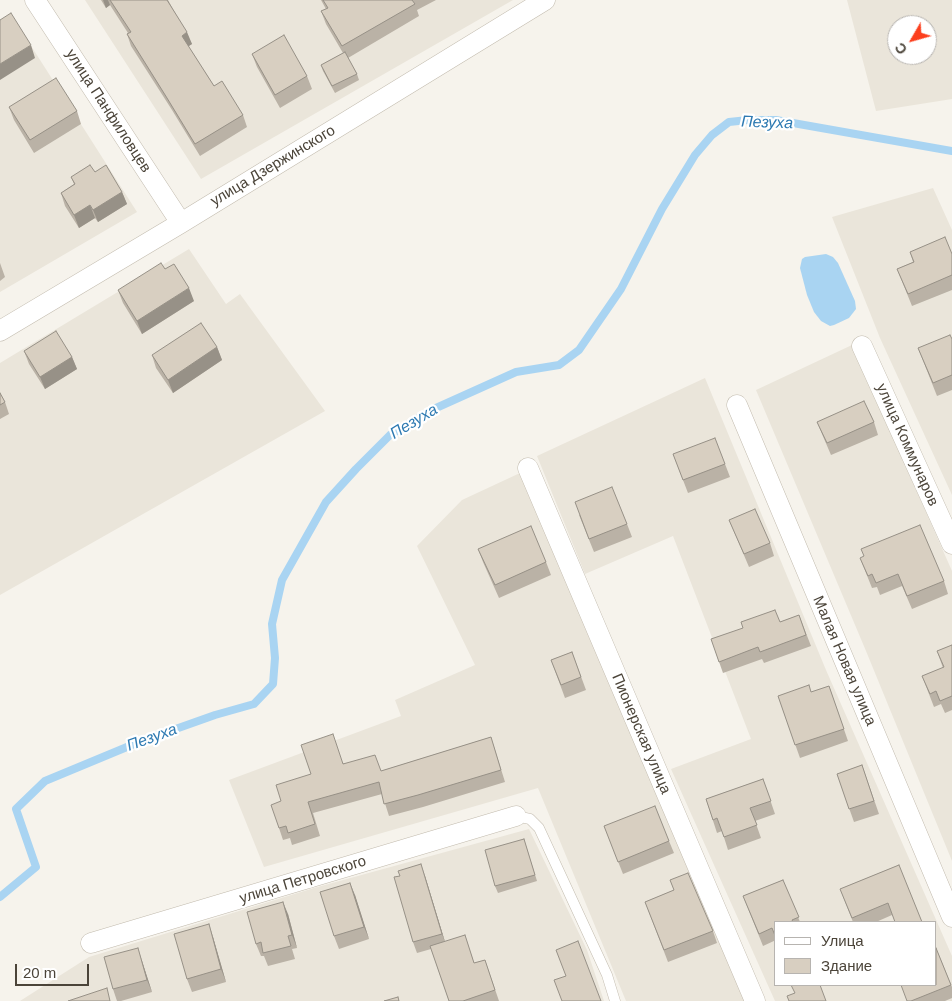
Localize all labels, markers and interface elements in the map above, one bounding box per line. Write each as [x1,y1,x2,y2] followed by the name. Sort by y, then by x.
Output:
[887,15,937,65] north arrow
[892,40,910,58] text: С
[61,46,155,176] street label: улица Панфиловцев
[741,112,793,134] water label: Пезуха
[207,122,339,210] street label: улица Дзержинского
[872,381,942,509] street label: улица Коммунаров
[387,400,441,444] water label: Пезуха
[809,593,879,729] street label: Малая Новая улица
[608,671,674,797] street label: Пионерская улица
[124,720,180,756] water label: Пезуха
[238,852,368,908] street label: улица Петровского
[774,921,937,986] legend
[821,932,864,949] text: Улица
[18,954,91,986] scale bar
[821,957,872,974] text: Здание
[23,964,56,981] text: 20 m

